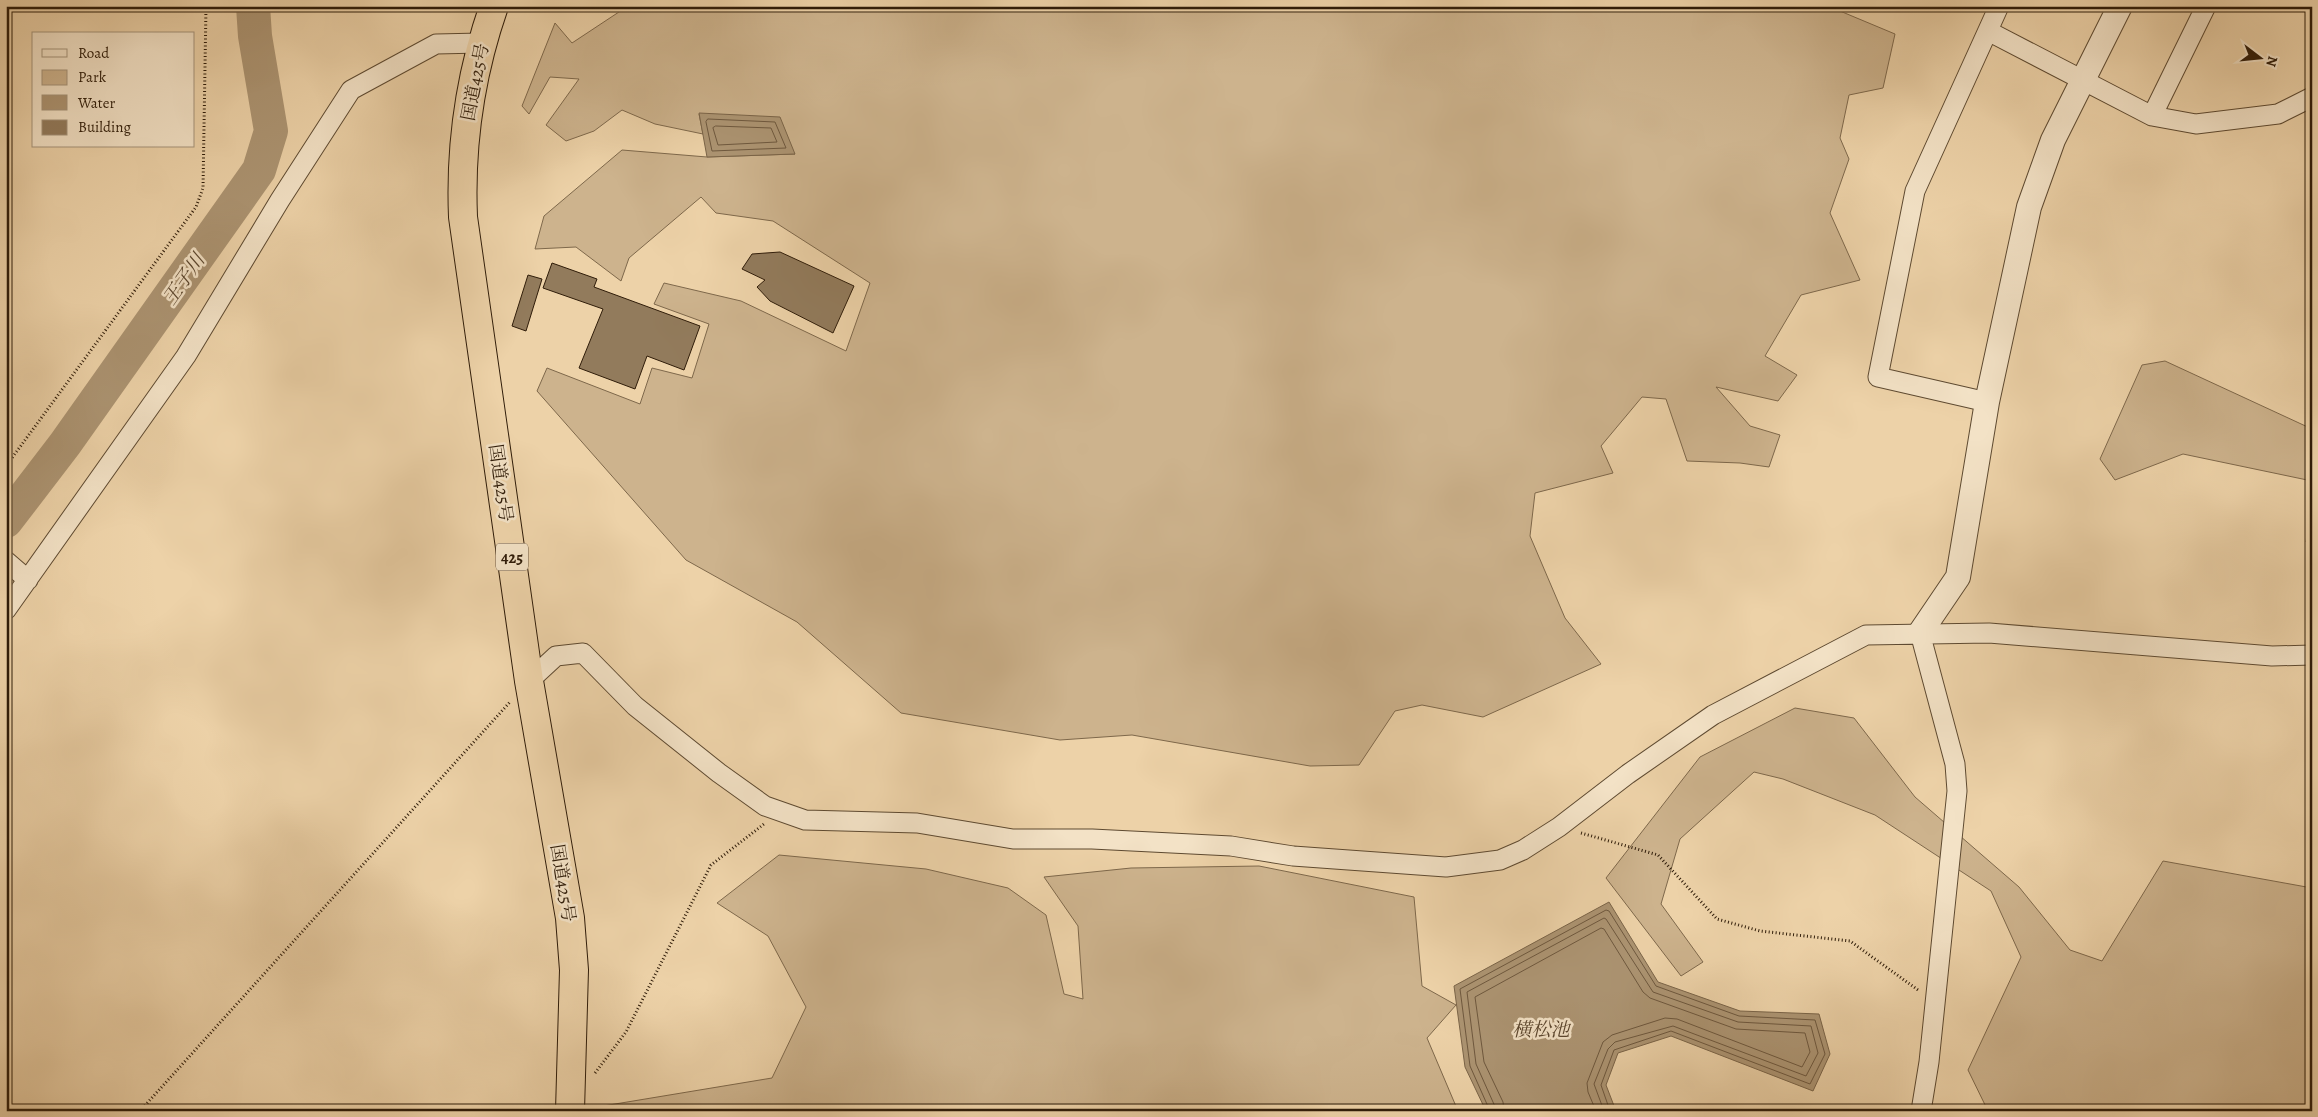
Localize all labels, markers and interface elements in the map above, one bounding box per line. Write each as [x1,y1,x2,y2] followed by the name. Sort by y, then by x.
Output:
[32,32,195,148] legend
[2236,32,2286,82] north arrow
[456,41,494,123] street label: 国道425号
[78,43,110,63] text: Road
[2261,54,2283,69] text: N
[78,67,107,87] text: Park
[77,93,115,113] text: Water
[78,117,131,137] text: Building
[157,247,212,310] water label: 王子川
[484,442,518,524] street label: 国道425号
[496,544,528,570] road number: 425
[545,842,581,924] street label: 国道425号
[1512,1017,1571,1043] water label: 横松池

